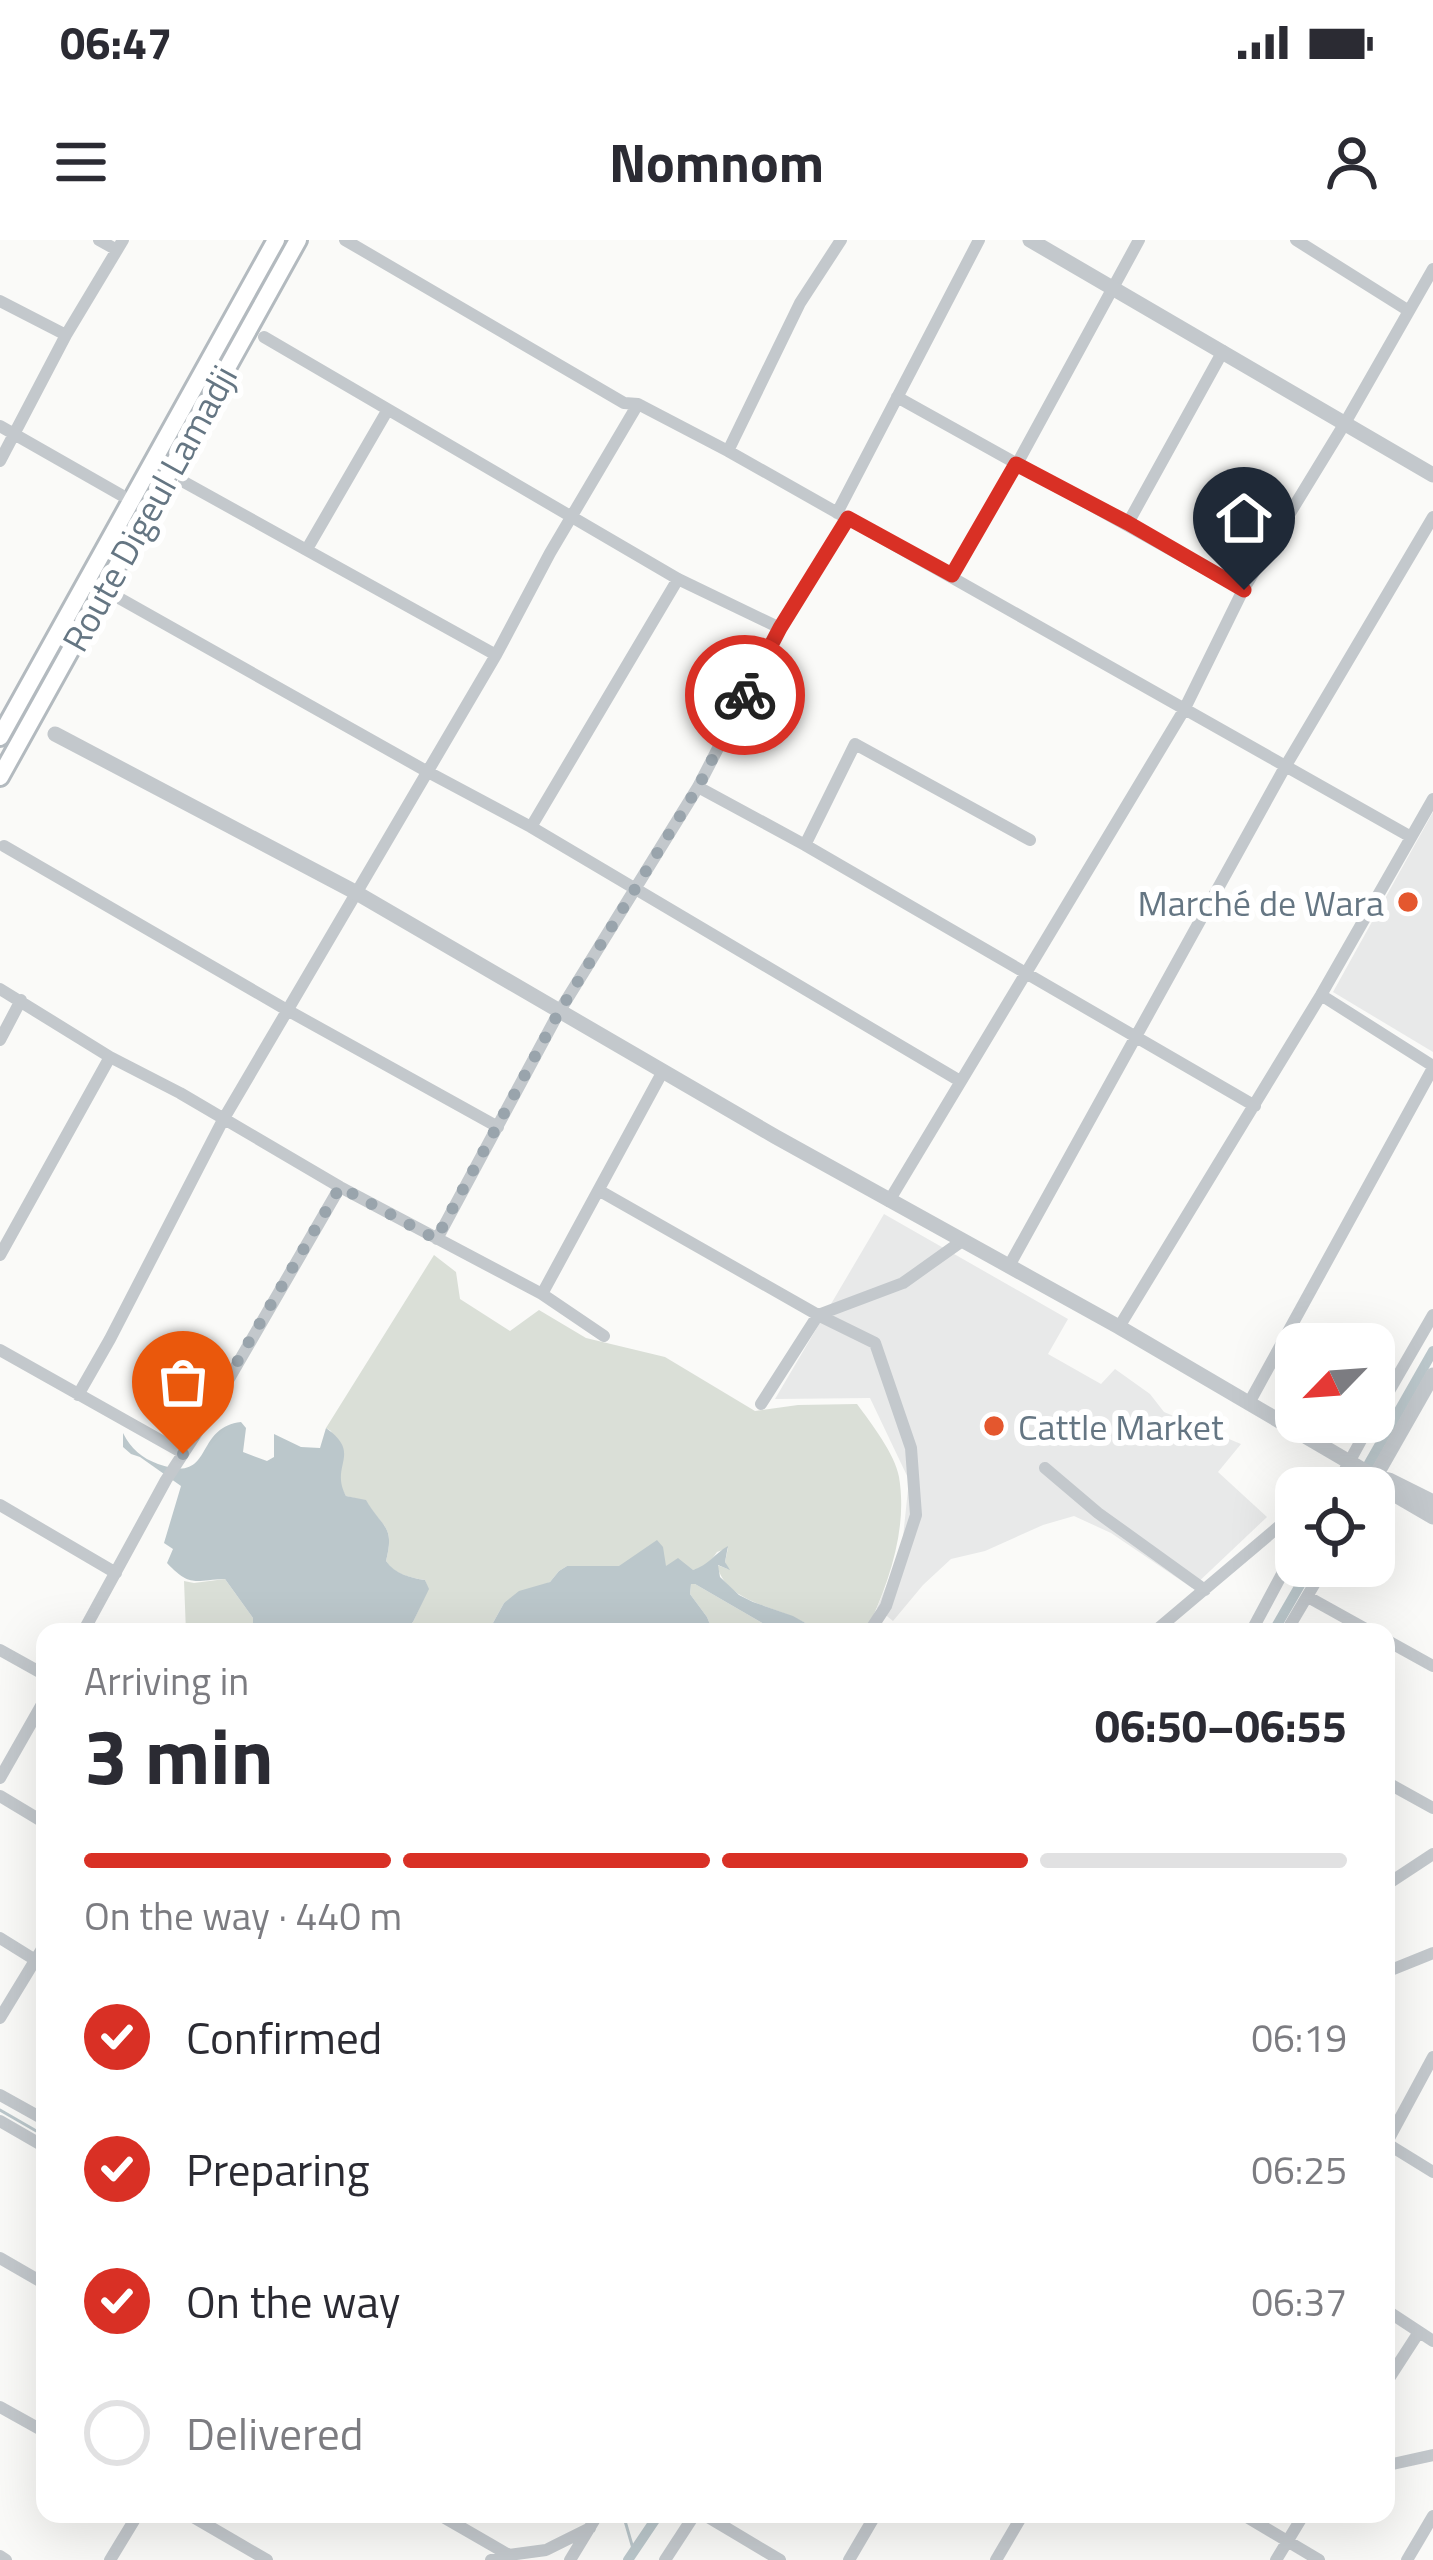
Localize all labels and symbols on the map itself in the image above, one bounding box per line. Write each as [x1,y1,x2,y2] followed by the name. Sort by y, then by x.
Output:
[47,355,251,661] street label: Route Digeul Lamadji
[1193,467,1295,590] pin
[685,635,805,755] courier
[1137,875,1384,930] place label: Marché de Wara
[1395,889,1421,915] marker: Marché de Wara
[1275,1323,1395,1443] north arrow
[132,1331,234,1454] pin
[1018,1399,1224,1454] place label: Cattle Market
[981,1413,1007,1439] marker: Cattle Market

